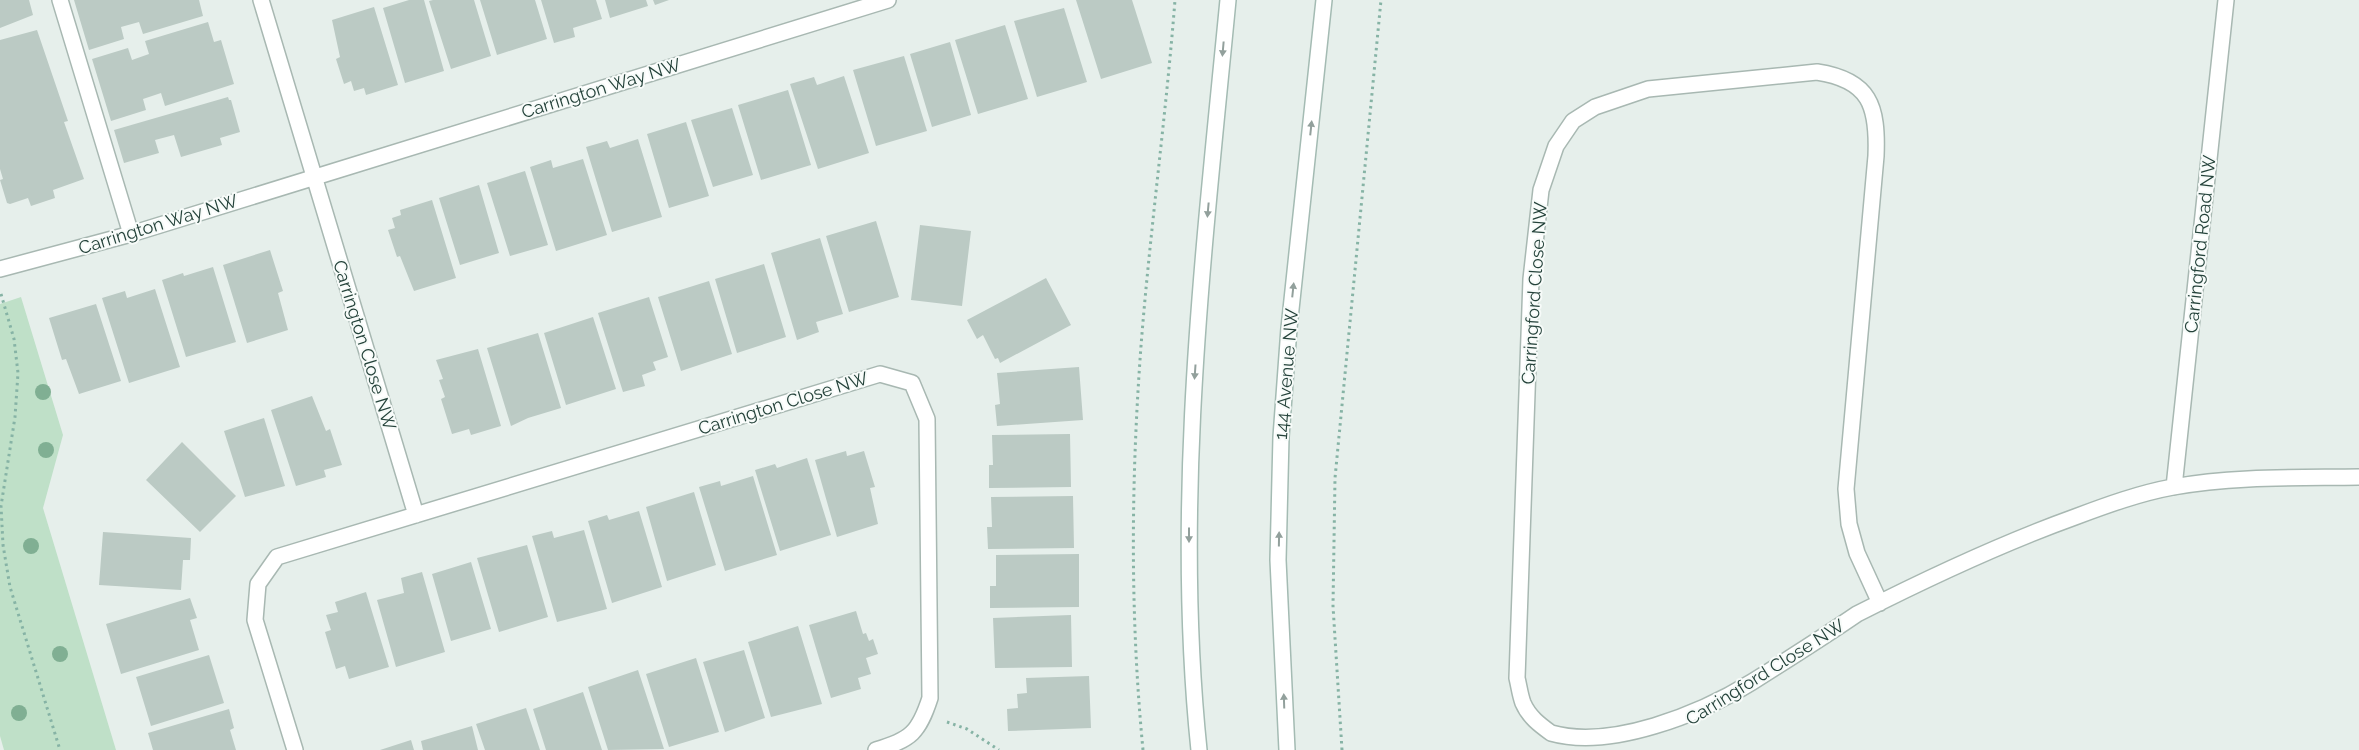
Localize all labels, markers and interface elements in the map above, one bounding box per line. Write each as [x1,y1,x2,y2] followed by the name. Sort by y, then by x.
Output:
[1219,41,1227,57] one-way arrow
[519,54,683,122] street label: Carrington Way NW
[1307,120,1315,136] one-way arrow
[2180,154,2220,334] street label: Carringford Road NW
[76,190,240,258] street label: Carrington Way NW
[1517,201,1551,385] street label: Carringford Close NW
[1204,203,1212,219] one-way arrow
[329,258,401,433] street label: Carrington Close NW
[1289,281,1297,297] one-way arrow
[1270,307,1302,441] street label: 144 Avenue NW
[1190,365,1198,381] one-way arrow
[696,367,871,439] street label: Carrington Close NW
[1185,527,1193,543] one-way arrow
[1275,531,1283,547] one-way arrow
[1682,614,1848,729] street label: Carringford Close NW
[1279,693,1287,709] one-way arrow

